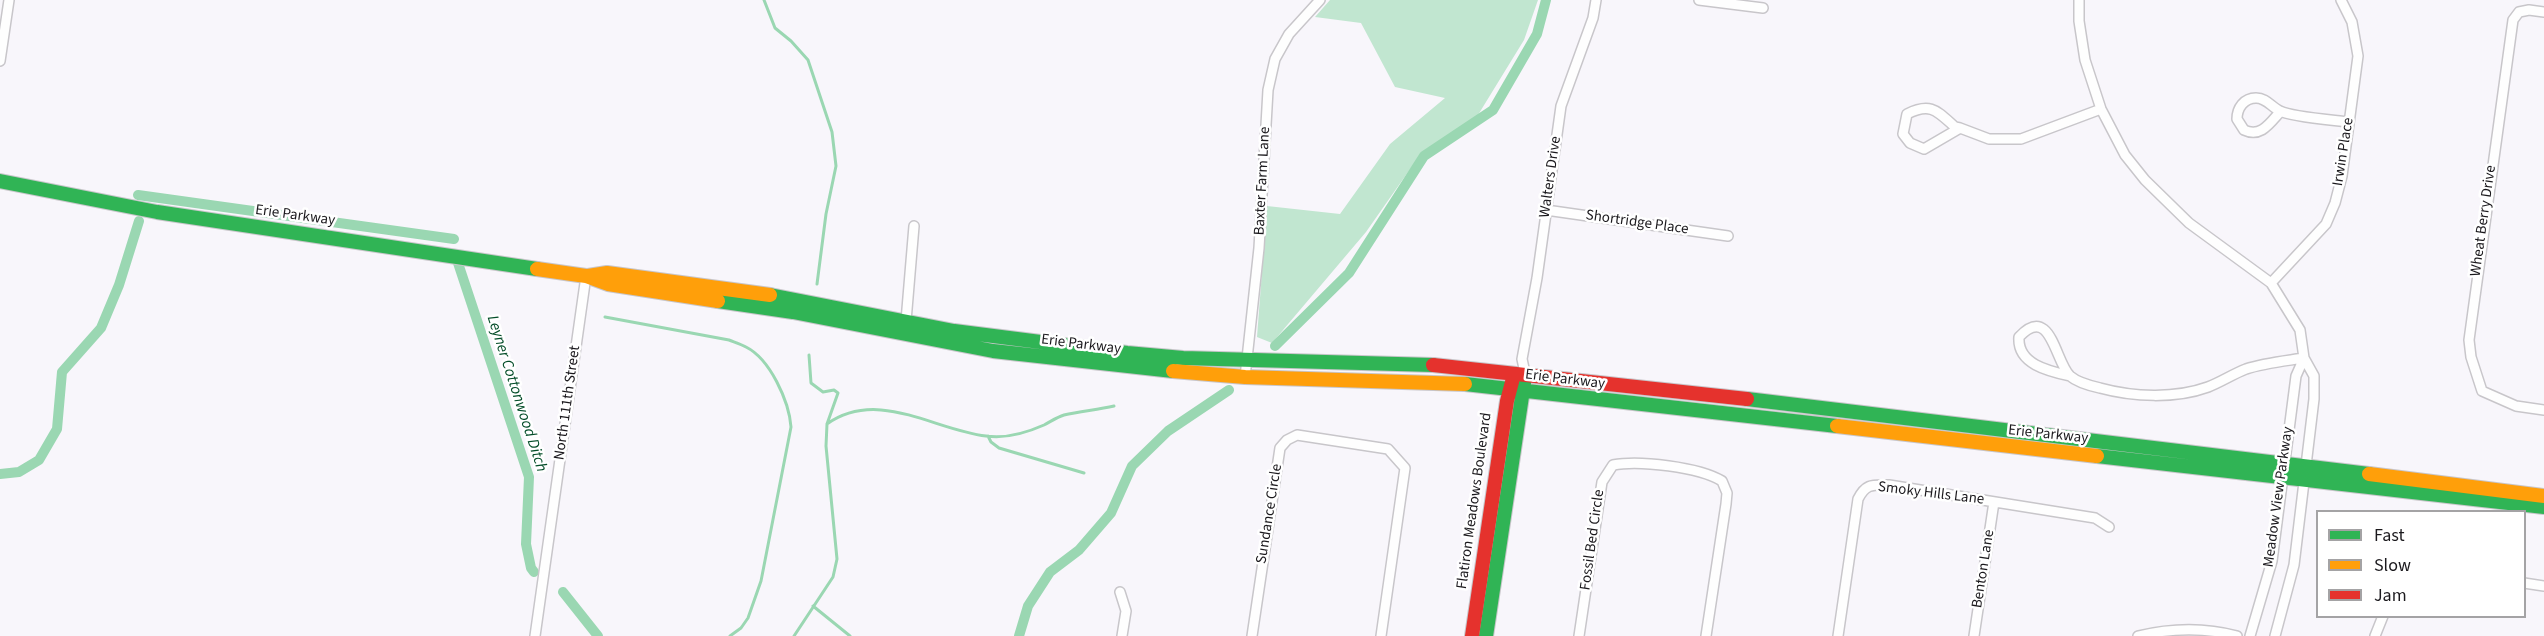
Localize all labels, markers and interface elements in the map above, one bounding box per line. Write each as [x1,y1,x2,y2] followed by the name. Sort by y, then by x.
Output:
[2330,117,2358,187] street label: Irwin Place
[1251,126,1275,236] street label: Baxter Farm Lane
[1536,135,1566,219] street label: Walters Drive
[2467,164,2501,278] street label: Wheat Berry Drive
[254,201,336,231] street label: Erie Parkway
[1585,207,1689,239] street label: Shortridge Place
[482,313,550,475] water label: Leyner Cottonwood Ditch
[1040,331,1122,359] street label: Erie Parkway
[551,345,585,461] street label: North 111th Street
[1524,366,1606,394] street label: Erie Parkway
[1454,412,1496,590] street label: Flatiron Meadows Boulevard
[2007,422,2089,448] street label: Erie Parkway
[2260,426,2298,568] street label: Meadow View Parkway
[1253,463,1287,565] street label: Sundance Circle
[1877,479,1985,509] street label: Smoky Hills Lane
[1577,489,1609,591] street label: Fossil Bed Circle
[2316,510,2526,618] legend
[2374,523,2405,548] text: Fast
[1969,528,1999,610] street label: Benton Lane
[2374,553,2411,578] text: Slow
[2374,583,2407,608] text: Jam

